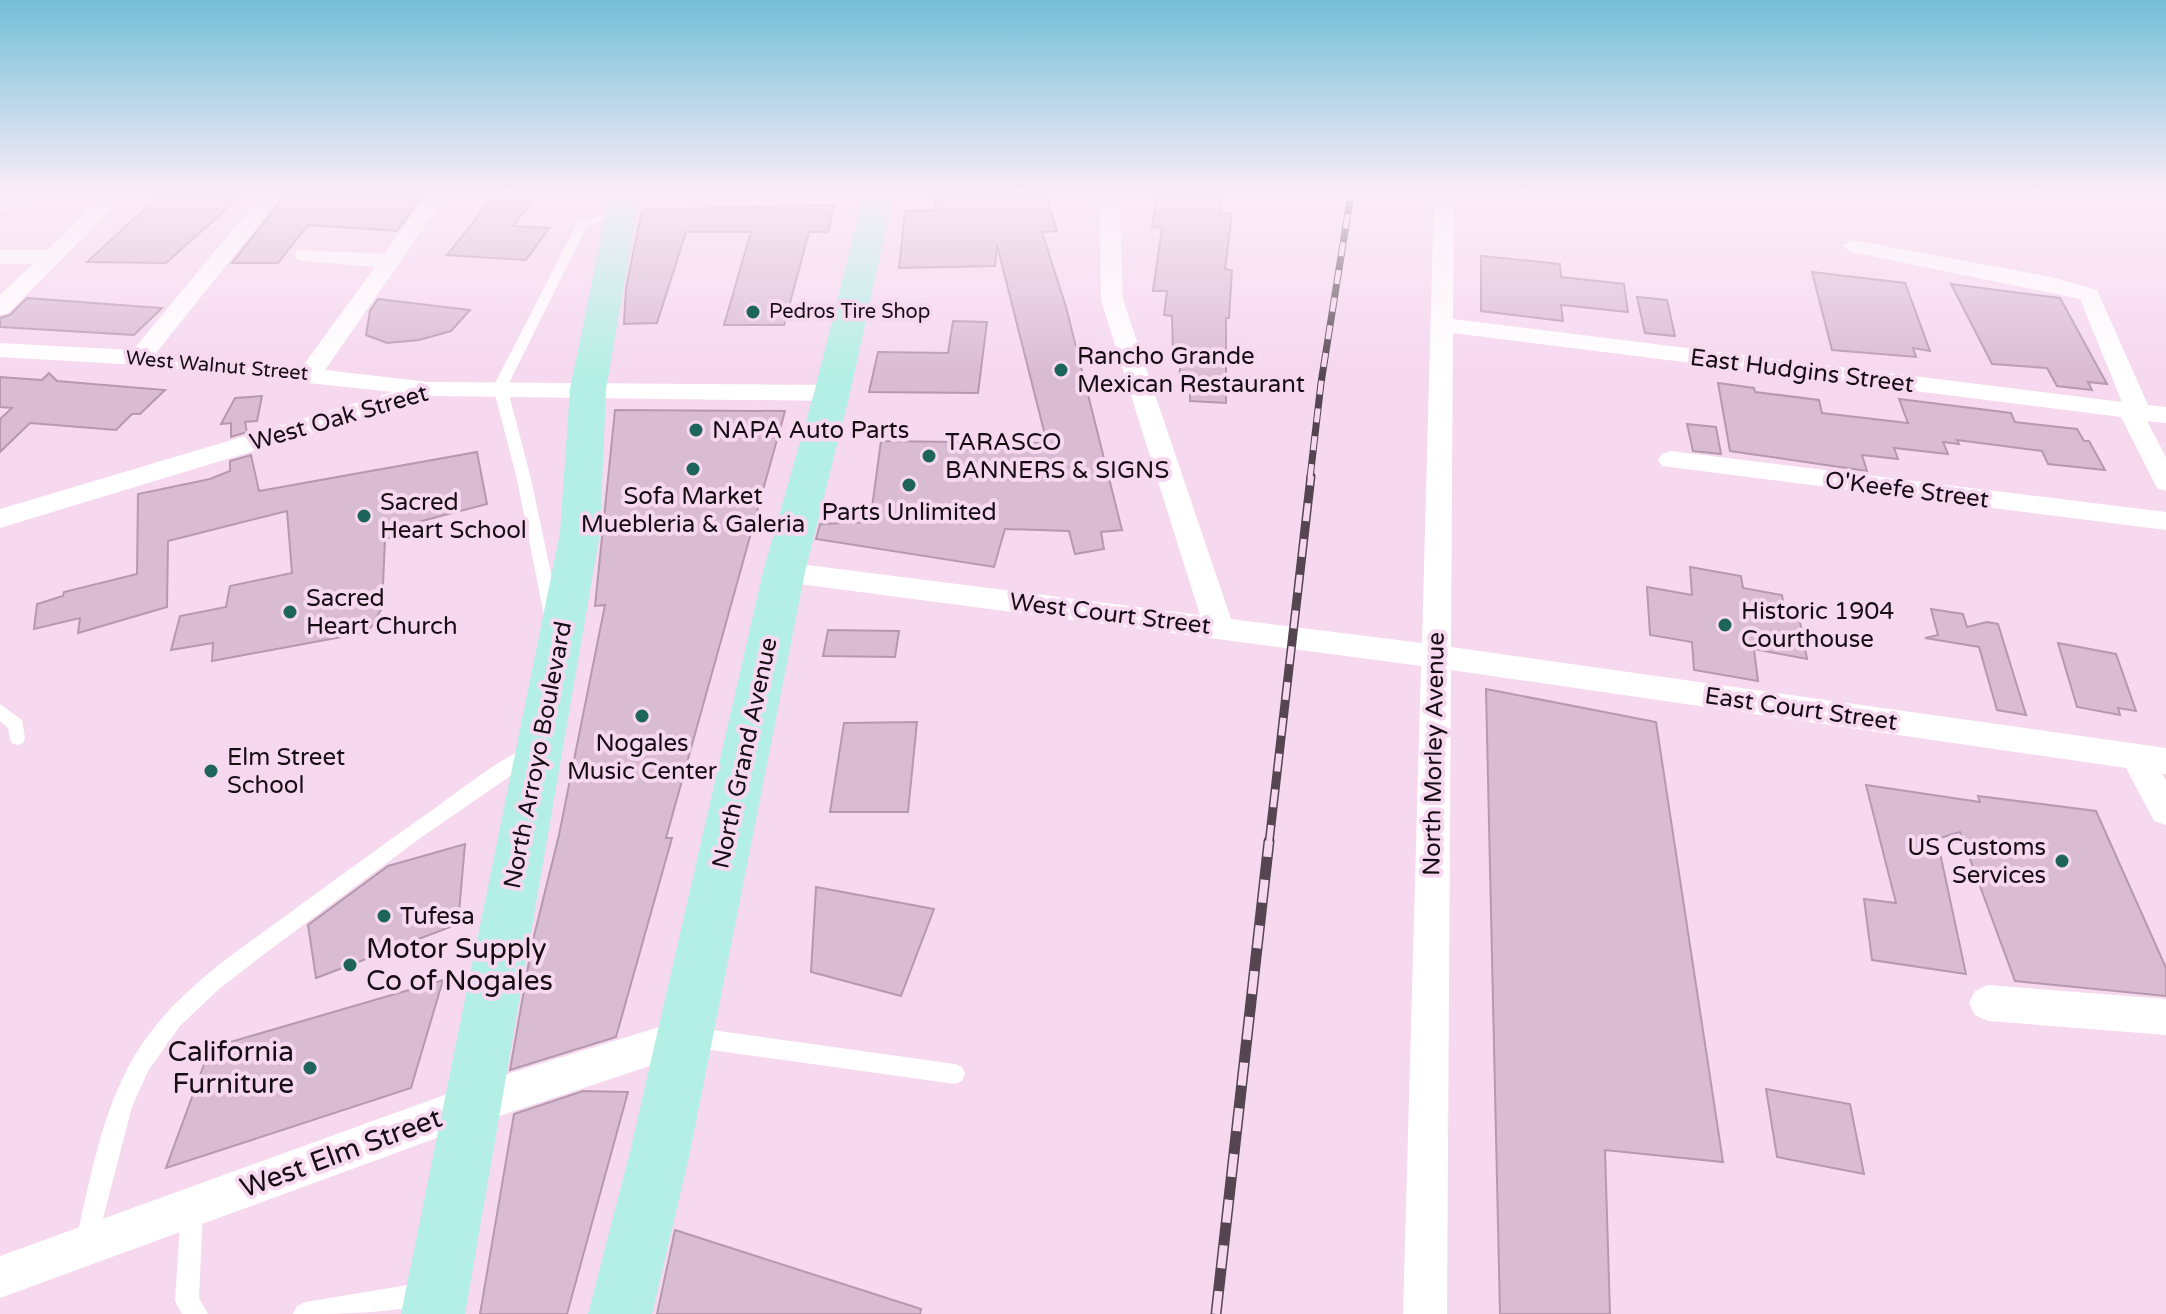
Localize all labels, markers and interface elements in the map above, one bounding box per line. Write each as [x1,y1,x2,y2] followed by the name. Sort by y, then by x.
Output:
[769,300,930,324] place label: Pedros Tire Shop
[744,303,762,321] marker: Pedros Tire Shop
[1077,342,1305,399] place label: Rancho Grande Mexican Restaurant
[1689,343,1915,399] street label: East Hudgins Street
[125,346,310,386] street label: West Walnut Street
[1052,361,1070,379] marker: Rancho Grande Mexican Restaurant
[246,379,432,457] street label: West Oak Street
[712,416,909,445] place label: NAPA Auto Parts
[687,421,705,439] marker: NAPA Auto Parts
[945,428,1169,485] place label: TARASCO BANNERS & SIGNS
[920,447,938,465] marker: TARASCO BANNERS & SIGNS
[684,460,702,478] marker: Sofa Market Muebleria & Galeria
[1823,466,1991,514] street label: O'Keefe Street
[900,476,918,494] marker: Parts Unlimited
[581,482,805,539] place label: Sofa Market Muebleria & Galeria
[380,488,527,545] place label: Sacred Heart School
[821,498,997,527] place label: Parts Unlimited
[355,507,373,525] marker: Sacred Heart School
[306,584,458,641] place label: Sacred Heart Church
[1008,587,1212,641] street label: West Court Street
[1741,597,1894,654] place label: Historic 1904 Courthouse
[281,603,299,621] marker: Sacred Heart Church
[1716,616,1734,634] marker: Historic 1904 Courthouse
[498,619,578,891] street label: North Arroyo Boulevard
[1417,632,1451,876] street label: North Morley Avenue
[706,635,784,871] street label: North Grand Avenue
[1703,681,1899,737] street label: East Court Street
[633,707,651,725] marker: Nogales Music Center
[567,729,718,786] place label: Nogales Music Center
[227,743,345,800] place label: Elm Street School
[202,762,220,780] marker: Elm Street School
[1907,833,2046,890] place label: US Customs Services
[2053,852,2071,870] marker: US Customs Services
[400,902,475,931] place label: Tufesa
[375,907,393,925] marker: Tufesa
[366,932,553,998] place label: Motor Supply Co of Nogales
[341,956,359,974] marker: Motor Supply Co of Nogales
[167,1035,294,1101] place label: California Furniture
[301,1059,319,1077] marker: California Furniture
[236,1101,447,1205] street label: West Elm Street

